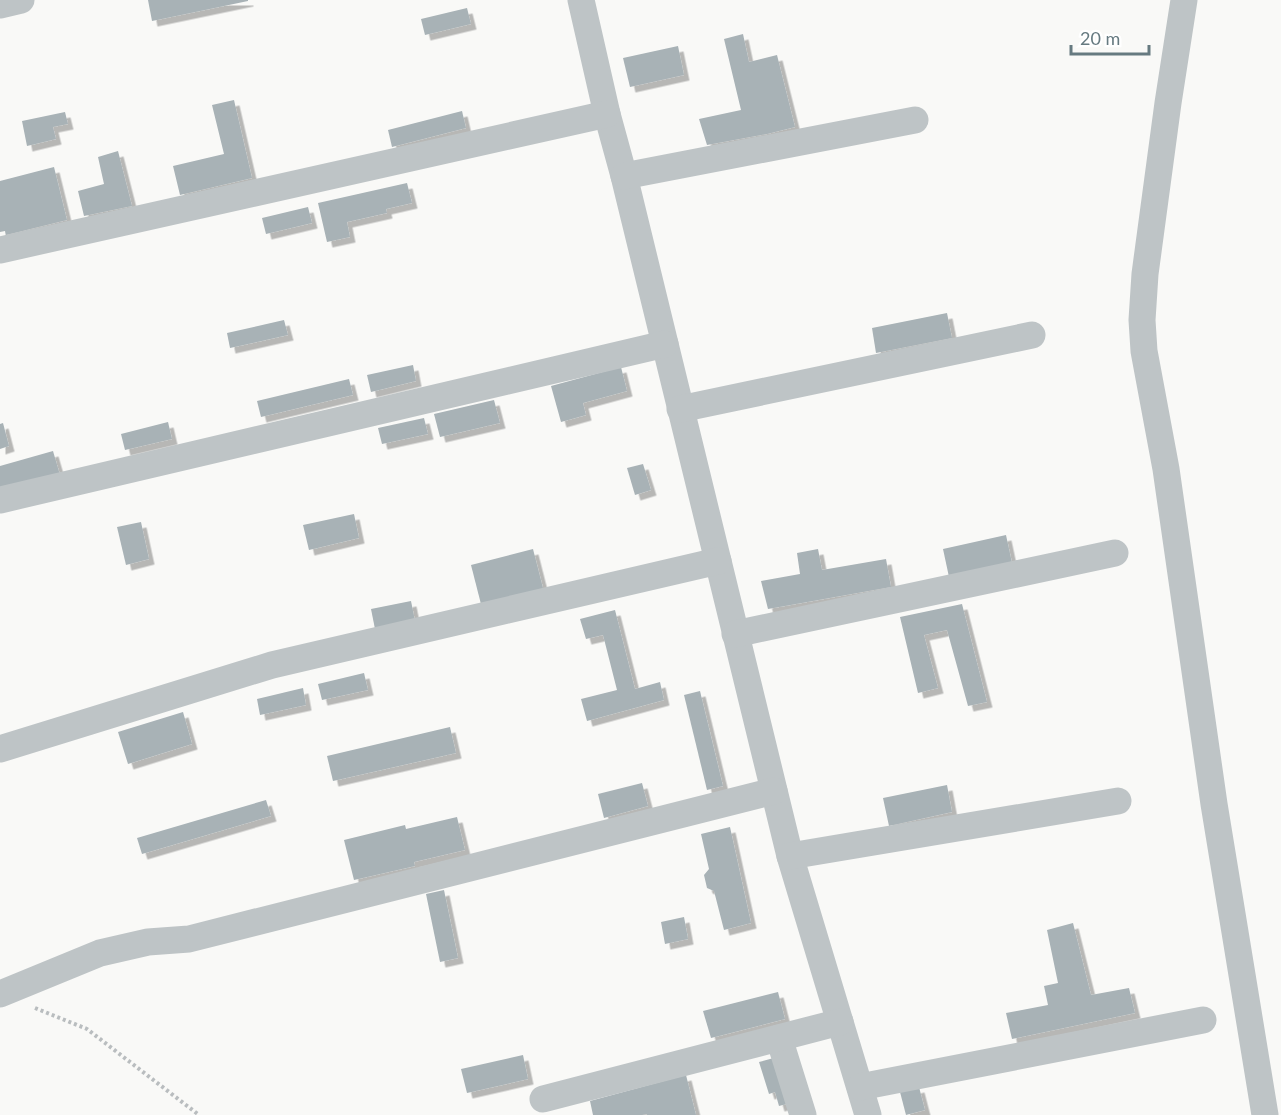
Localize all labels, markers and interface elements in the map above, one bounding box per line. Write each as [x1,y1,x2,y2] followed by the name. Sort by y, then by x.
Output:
[1071,18,1149,56] scale bar
[1080,27,1120,49] text: 20 m

